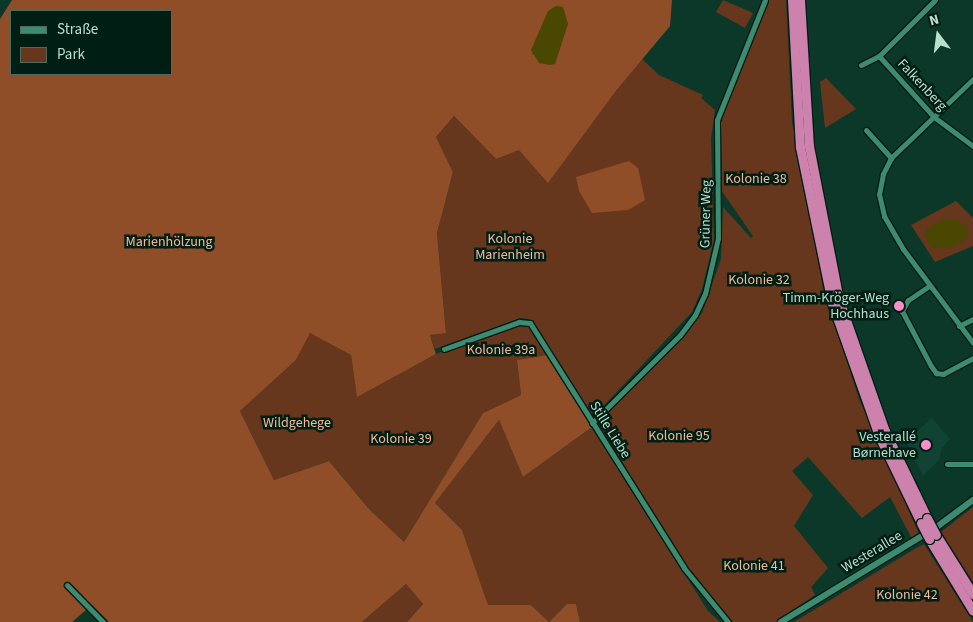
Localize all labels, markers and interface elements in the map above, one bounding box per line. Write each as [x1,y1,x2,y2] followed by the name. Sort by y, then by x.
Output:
[10,10,172,75] legend
[913,10,963,60] north arrow
[927,10,941,31] text: N
[57,19,98,40] text: Straße
[57,44,85,65] text: Park
[894,56,950,114] street label: Falkenberg
[725,171,787,187] park label: Kolonie 38
[697,180,715,248] street label: Grüner Weg
[475,231,545,264] park label: Kolonie Marienheim
[125,234,213,250] park label: Marienhölzung
[728,272,790,288] park label: Kolonie 32
[783,290,889,322] place label: Timm-Kröger-Weg Hochhaus
[893,300,905,312] marker: Timm-Kröger-Weg Hochhaus
[467,342,535,358] park label: Kolonie 39a
[586,398,634,462] street label: Stille Liebe
[263,415,331,431] park label: Wildgehege
[648,428,710,444] park label: Kolonie 95
[853,429,916,462] place label: Vesterallé Børnehave
[370,431,432,447] park label: Kolonie 39
[920,439,932,451] marker: Vesterallé Børnehave
[839,527,905,577] street label: Westerallee
[723,558,785,574] park label: Kolonie 41
[876,587,938,603] park label: Kolonie 42

